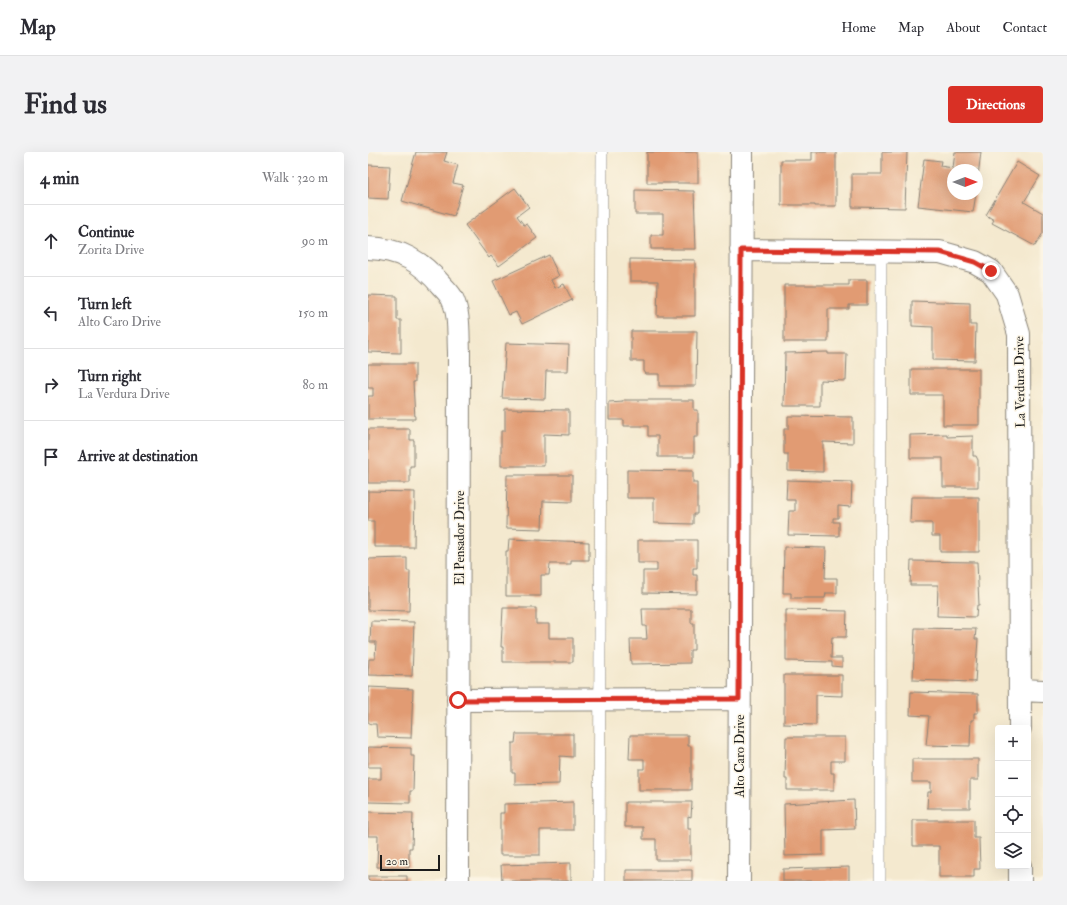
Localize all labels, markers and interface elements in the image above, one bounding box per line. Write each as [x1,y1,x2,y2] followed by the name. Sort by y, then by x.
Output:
[20,16,56,40] text: Map
[841,19,876,36] text: Home
[898,19,924,36] text: Map
[946,19,980,36] text: About
[1002,19,1047,36] text: Contact
[948,86,1043,123] button: Directions
[24,87,107,122] text: Find us
[947,164,983,200] north arrow
[40,168,79,189] text: 4 min
[262,170,328,186] text: Walk · 320 m
[78,223,134,242] text: Continue
[40,230,62,252] icon: ahead
[302,233,328,249] text: 90 m
[78,242,144,258] text: Zorita Drive
[982,262,1000,280] route end
[78,295,132,314] text: Turn left
[40,302,62,324] icon: left
[298,305,328,321] text: 150 m
[78,314,161,330] text: Alto Caro Drive
[1011,335,1029,428] street label: La Verdura Drive
[78,367,141,386] text: Turn right
[40,374,62,396] icon: right
[302,377,328,393] text: 80 m
[78,386,170,402] text: La Verdura Drive
[40,446,62,468] icon: arrive
[78,447,198,466] text: Arrive at destination
[452,490,468,585] street label: El Pensador Drive
[449,691,467,709] route start
[732,714,748,799] street label: Alto Caro Drive
[995,725,1031,869] map controls
[995,725,1031,761] button: +
[995,761,1031,797] button: −
[995,797,1031,833] button: locate
[995,833,1031,869] button: layers
[380,853,440,872] scale bar
[386,855,408,868] text: 20 m

